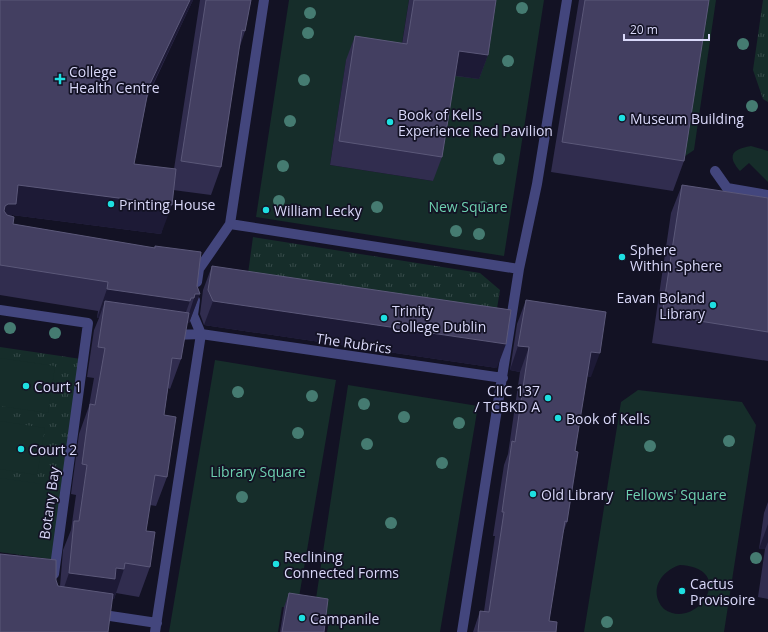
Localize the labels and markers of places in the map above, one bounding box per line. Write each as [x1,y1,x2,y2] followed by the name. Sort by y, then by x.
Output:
[69,62,160,97] place label: College Health Centre
[54,73,66,85] marker: College Health Centre
[398,105,553,140] place label: Book of Kells Experience Red Pavilion
[630,109,744,128] place label: Museum Building
[617,113,627,123] marker: Museum Building
[385,117,395,127] marker: Book of Kells Experience Red Pavilion
[119,195,216,214] place label: Printing House
[106,199,116,209] marker: Printing House
[274,201,363,220] place label: William Lecky
[261,205,271,215] marker: William Lecky
[630,240,722,275] place label: Sphere Within Sphere
[617,252,627,262] marker: Sphere Within Sphere
[617,288,706,323] place label: Eavan Boland Library
[708,300,718,310] marker: Eavan Boland Library
[392,301,486,336] place label: Trinity College Dublin
[379,313,389,323] marker: Trinity College Dublin
[34,377,82,396] place label: Court 1
[21,381,31,391] marker: Court 1
[474,381,540,416] place label: CIIC 137 / TCBKD A
[543,393,553,403] marker: CIIC 137 / TCBKD A
[566,409,650,428] place label: Book of Kells
[553,413,563,423] marker: Book of Kells
[29,440,77,459] place label: Court 2
[16,444,26,454] marker: Court 2
[541,485,614,504] place label: Old Library
[528,489,538,499] marker: Old Library
[284,547,399,582] place label: Reclining Connected Forms
[271,559,281,569] marker: Reclining Connected Forms
[690,574,755,609] place label: Cactus Provisoire
[677,586,687,596] marker: Cactus Provisoire
[310,609,380,628] place label: Campanile
[297,613,307,623] marker: Campanile

